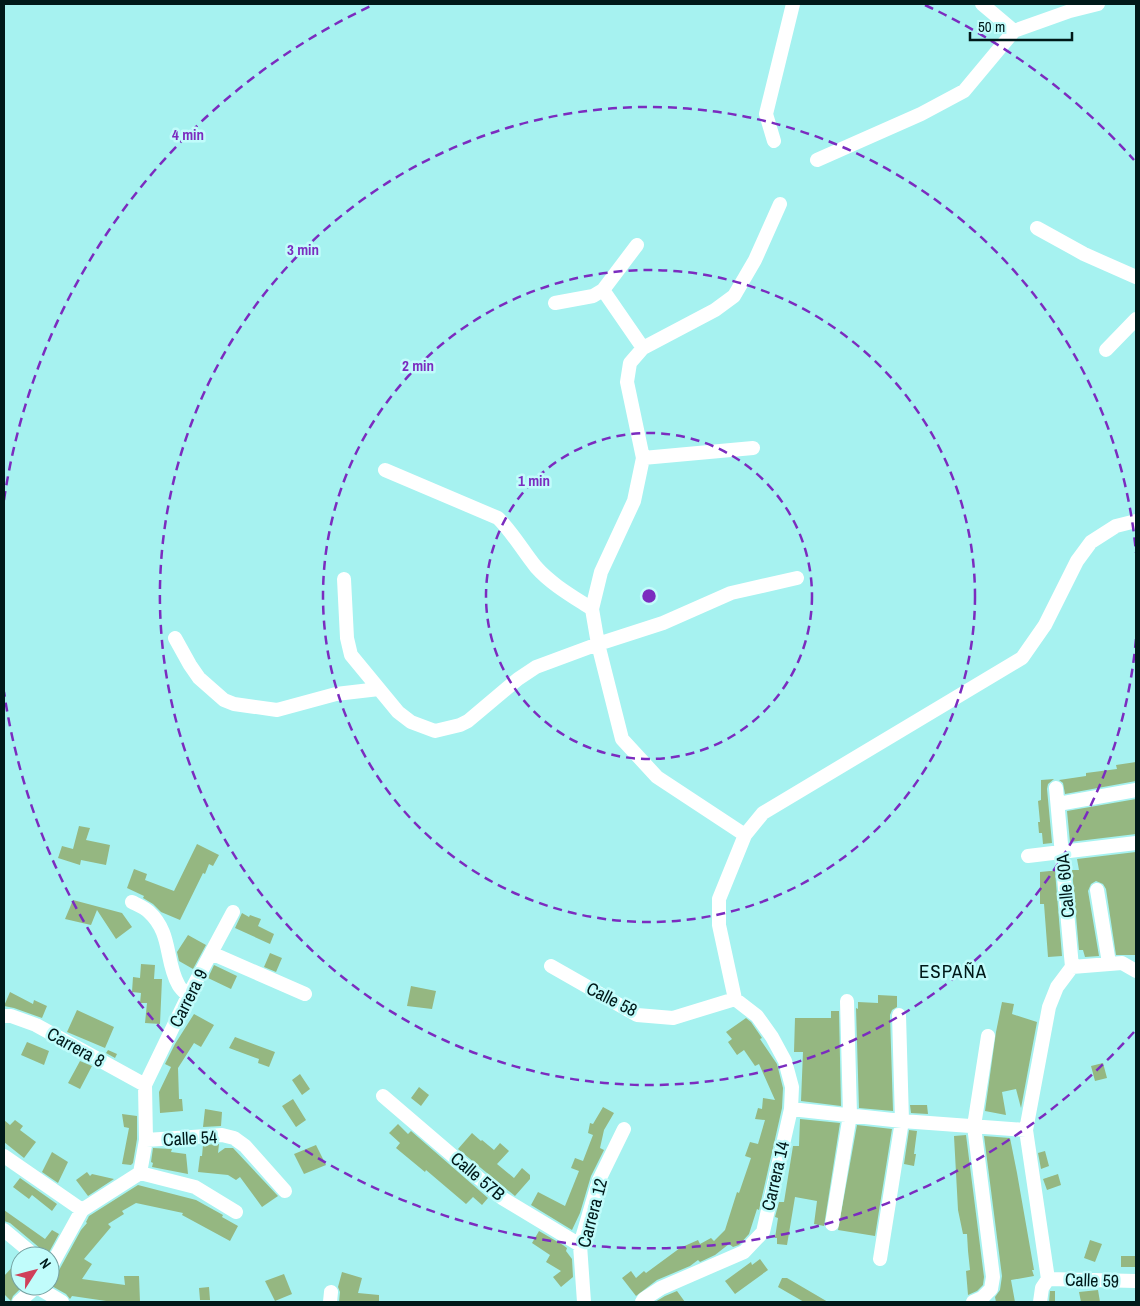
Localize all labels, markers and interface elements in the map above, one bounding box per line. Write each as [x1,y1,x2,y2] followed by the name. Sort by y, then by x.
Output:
[970,10,1072,42] scale bar
[978,16,1005,37] text: 50 m
[172,124,204,145] text: 4 min
[287,239,319,260] text: 3 min
[402,355,434,376] text: 2 min
[518,470,550,491] text: 1 min
[640,587,658,605] centre of rings
[1050,853,1080,919] street label: Calle 60A
[919,958,987,984] district label: ESPAÑA
[163,965,213,1031] street label: Carrera 9
[582,976,642,1022] street label: Calle 58
[43,1021,109,1073] street label: Carrera 8
[162,1124,218,1152] street label: Calle 54
[755,1139,795,1213] street label: Carrera 14
[445,1146,511,1206] street label: Calle 57B
[571,1176,613,1250] street label: Carrera 12
[10,1246,60,1296] north arrow
[36,1255,55,1272] text: N
[1065,1267,1119,1293] street label: Calle 59

